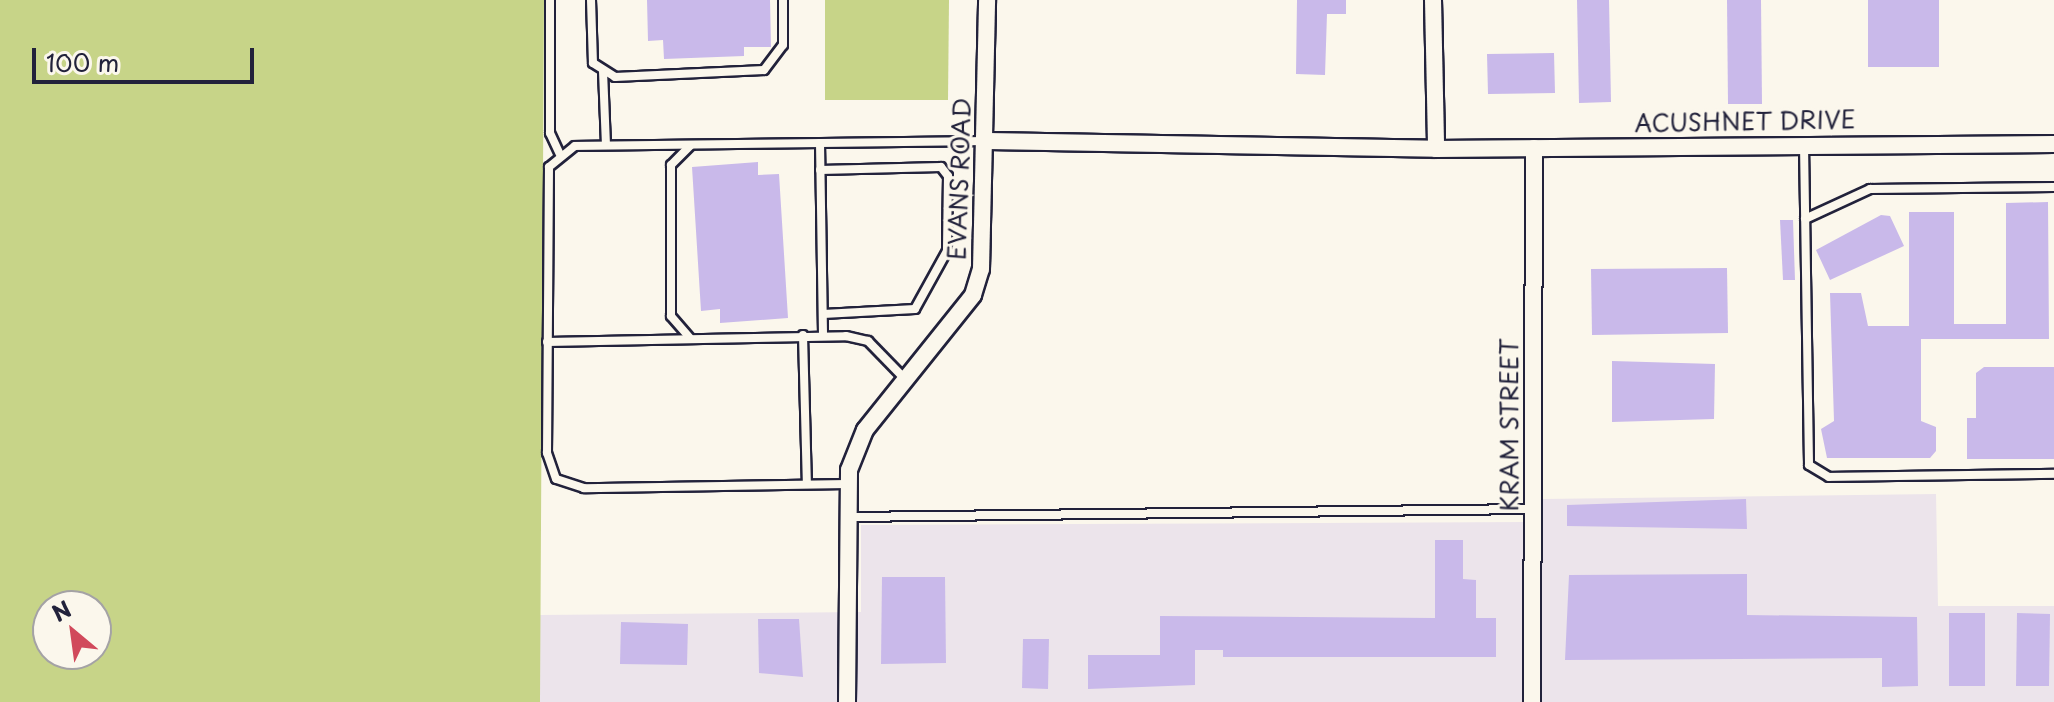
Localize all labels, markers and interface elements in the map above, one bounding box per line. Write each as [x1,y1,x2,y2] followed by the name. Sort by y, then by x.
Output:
[36,32,258,82] scale bar
[46,44,119,80] text: 100 m
[942,97,976,261] street label: EVANS ROAD
[1636,105,1854,137] street label: ACUSHNET DRIVE
[1495,337,1523,513] street label: KRAM STREET
[32,590,112,670] north arrow
[45,592,77,629] text: N

